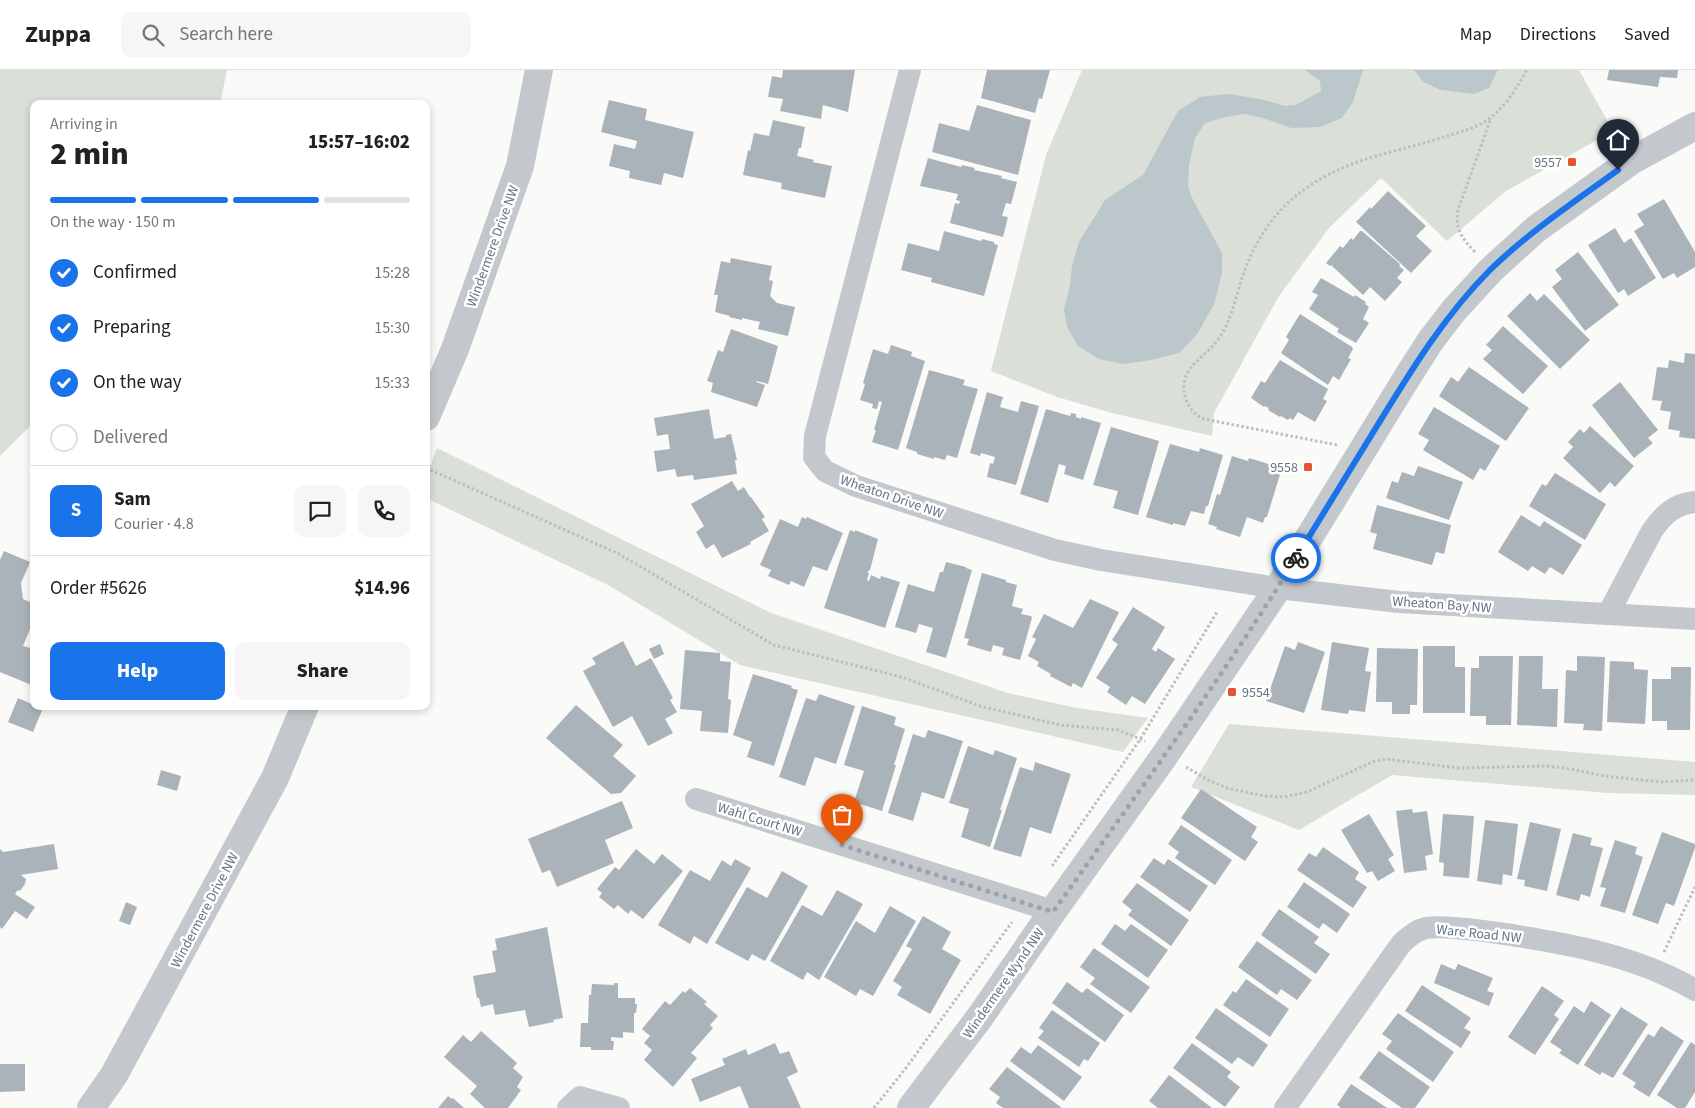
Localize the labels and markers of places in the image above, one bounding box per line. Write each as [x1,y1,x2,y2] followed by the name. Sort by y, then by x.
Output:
[1597,119,1639,170] pin
[1534,153,1562,173] place label: 9557
[1566,156,1578,168] marker: 9557
[1270,458,1298,478] place label: 9558
[1302,461,1314,473] marker: 9558
[1242,683,1270,703] place label: 9554
[1226,686,1238,698] marker: 9554
[821,794,863,845] pin

